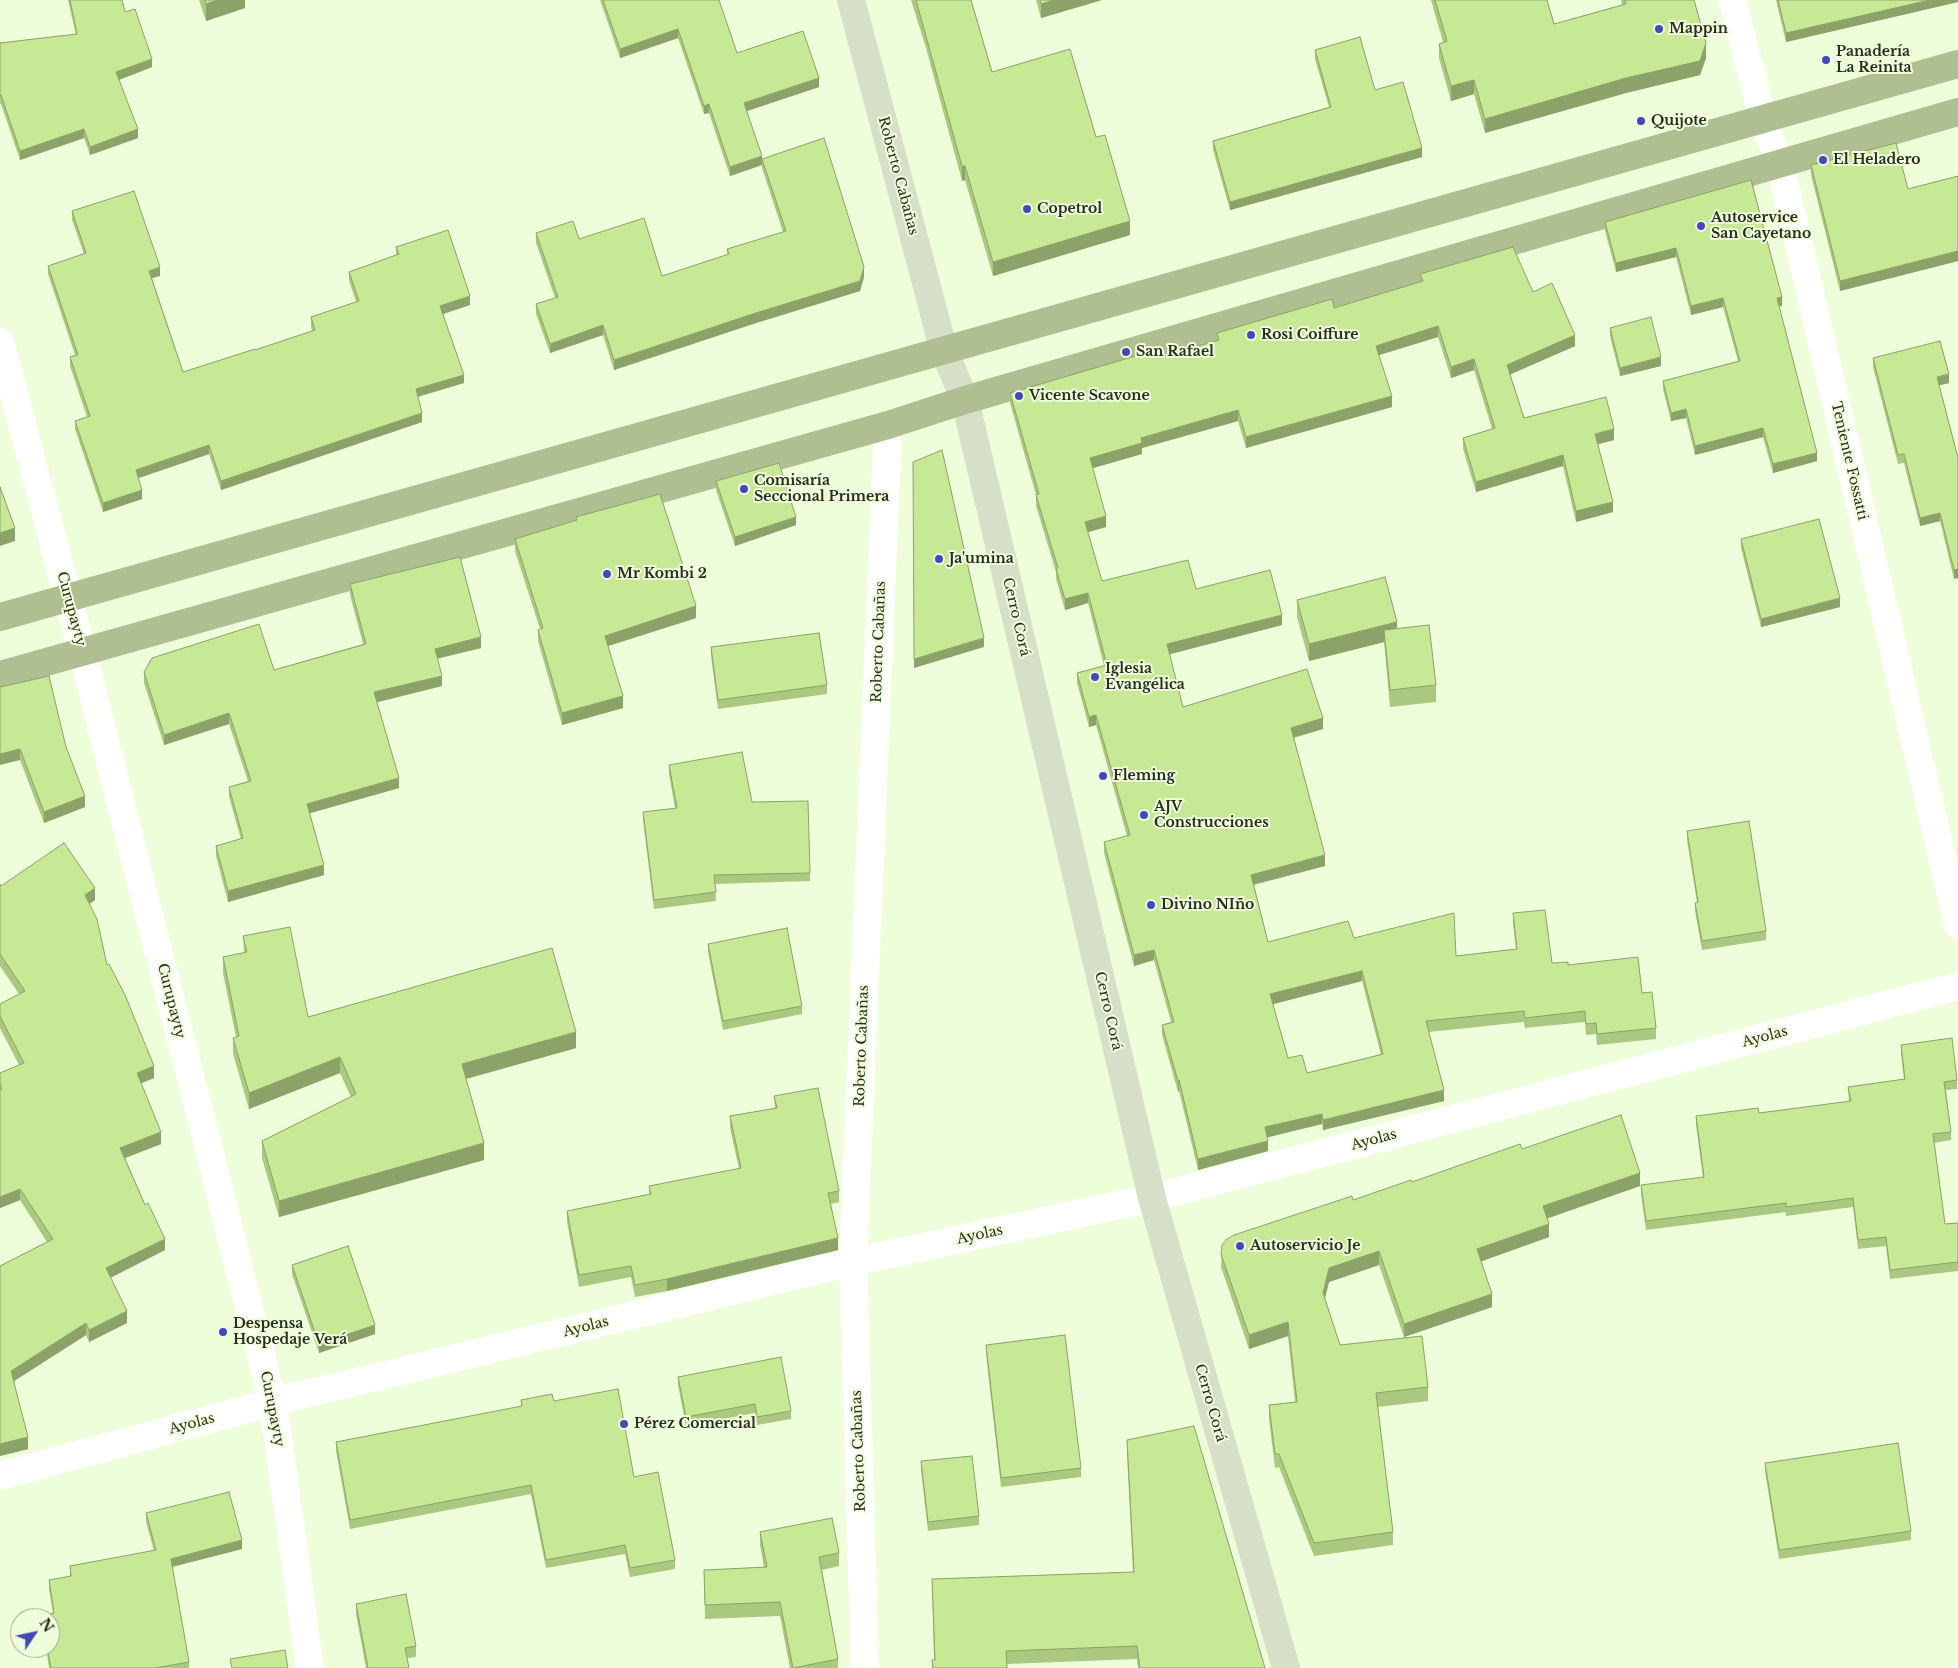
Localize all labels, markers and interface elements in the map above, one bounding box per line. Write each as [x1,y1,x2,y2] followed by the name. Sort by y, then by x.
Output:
[1669,21,1728,37] place label: Mappin
[1653,23,1665,35] marker: Mappin
[1836,44,1912,76] place label: Panadería La Reinita
[1820,54,1832,66] marker: Panadería La Reinita
[1651,113,1707,129] place label: Quijote
[874,115,922,237] street label: Roberto Cabañas
[1635,115,1647,127] marker: Quijote
[1833,152,1921,168] place label: El Heladero
[1817,154,1829,166] marker: El Heladero
[1037,201,1102,217] place label: Copetrol
[1021,203,1033,215] marker: Copetrol
[1711,210,1811,242] place label: Autoservice San Cayetano
[1695,220,1707,232] marker: Autoservice San Cayetano
[1261,327,1358,343] place label: Rosi Coiffure
[1245,329,1257,341] marker: Rosi Coiffure
[1136,344,1214,360] place label: San Rafael
[1120,346,1132,358] marker: San Rafael
[1029,388,1150,404] place label: Vicente Scavone
[1013,390,1025,402] marker: Vicente Scavone
[1827,400,1871,522] street label: Teniente Fossatti
[754,473,889,506] place label: Comisaría Seccional Primera
[738,483,750,495] marker: Comisaría Seccional Primera
[949,551,1014,567] place label: Ja'umina
[933,553,945,565] marker: Ja'umina
[617,566,707,582] place label: Mr Kombi 2
[601,568,613,580] marker: Mr Kombi 2
[53,570,89,648] street label: Curupayty
[999,576,1033,658] street label: Cerro Corá
[868,581,890,703] street label: Roberto Cabañas
[1105,661,1185,694] place label: Iglesia Evangélica
[1089,671,1101,683] marker: Iglesia Evangélica
[1113,768,1175,784] place label: Fleming
[1097,770,1109,782] marker: Fleming
[1154,799,1269,832] place label: AJV Construcciones
[1138,809,1150,821] marker: AJV Construcciones
[1161,897,1254,913] place label: Divino NIño
[1145,899,1157,911] marker: Divino NIño
[154,962,188,1040] street label: Curupayty
[1091,970,1125,1052] street label: Cerro Corá
[851,985,873,1107] street label: Roberto Cabañas
[1740,1023,1790,1051] street label: Ayolas
[1349,1126,1399,1154] street label: Ayolas
[956,1222,1004,1248] street label: Ayolas
[1250,1238,1361,1254] place label: Autoservicio Je
[1234,1240,1246,1252] marker: Autoservicio Je
[561,1313,611,1341] street label: Ayolas
[233,1316,347,1348] place label: Despensa Hospedaje Verá
[217,1326,229,1338] marker: Despensa Hospedaje Verá
[1191,1362,1229,1444] street label: Cerro Corá
[256,1370,288,1448] street label: Curupayty
[848,1390,870,1512] street label: Roberto Cabañas
[167,1410,217,1438] street label: Ayolas
[634,1416,756,1432] place label: Pérez Comercial
[618,1418,630,1430] marker: Pérez Comercial
[10,1608,60,1658] north arrow
[35,1615,58,1636] text: N

